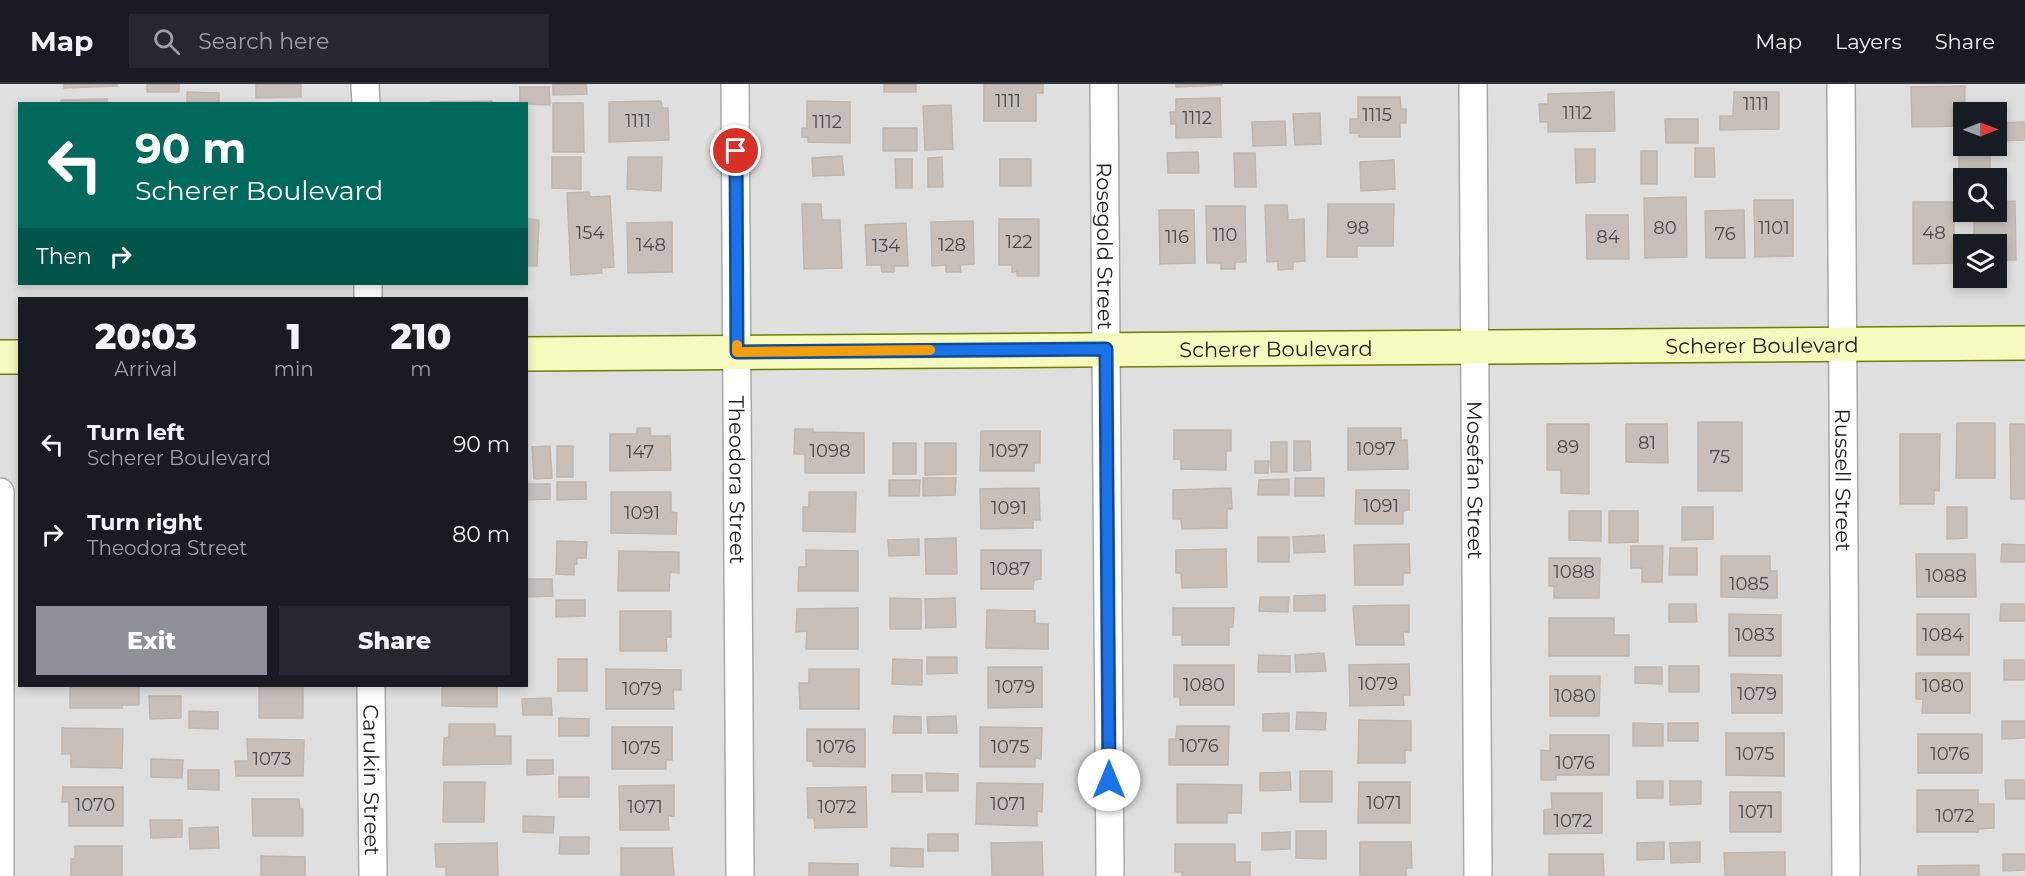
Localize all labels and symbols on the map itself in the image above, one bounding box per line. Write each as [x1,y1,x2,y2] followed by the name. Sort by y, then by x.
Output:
[995,90,1021,112] house number: 1111
[1743,93,1769,115] house number: 1111
[1562,102,1592,124] house number: 1112
[1953,102,2007,156] north arrow
[1362,104,1392,126] house number: 1115
[1182,107,1212,129] house number: 1112
[625,110,651,132] house number: 1111
[812,111,842,133] house number: 1112
[710,125,761,176] pin
[1092,162,1118,330] street label: Rosegold Street
[1347,217,1369,239] house number: 98
[1653,217,1677,239] house number: 80
[1758,217,1790,239] house number: 1101
[576,222,604,244] house number: 154
[1922,222,1946,244] house number: 48
[1714,223,1736,245] house number: 76
[1213,224,1237,246] house number: 110
[1165,226,1189,248] house number: 116
[1596,226,1620,248] house number: 84
[1006,231,1032,253] house number: 122
[636,234,666,256] house number: 148
[938,234,966,256] house number: 128
[872,235,900,257] house number: 134
[1665,332,1859,358] street label: Scherer Boulevard
[1179,335,1373,362] street label: Scherer Boulevard
[724,396,751,564] street label: Theodora Street
[1462,401,1489,559] street label: Mosefan Street
[1831,408,1856,551] street label: Russell Street
[1638,432,1656,454] house number: 81
[1557,436,1579,458] house number: 89
[1356,438,1396,460] house number: 1097
[810,440,850,462] house number: 1098
[989,440,1029,462] house number: 1097
[626,441,654,463] house number: 147
[1710,446,1730,468] house number: 75
[1363,495,1399,517] house number: 1091
[991,497,1027,519] house number: 1091
[624,502,660,524] house number: 1091
[990,558,1030,580] house number: 1087
[1553,561,1595,583] house number: 1088
[1925,565,1967,587] house number: 1088
[1729,573,1769,595] house number: 1085
[1735,624,1775,646] house number: 1083
[1922,624,1964,646] house number: 1084
[1358,673,1398,695] house number: 1079
[1183,674,1225,696] house number: 1080
[1922,675,1964,697] house number: 1080
[995,676,1035,698] house number: 1079
[622,678,662,700] house number: 1079
[1737,683,1777,705] house number: 1079
[1554,685,1596,707] house number: 1080
[359,704,385,856] street label: Carukin Street
[1179,735,1219,757] house number: 1076
[816,736,856,758] house number: 1076
[991,736,1029,758] house number: 1075
[622,737,660,759] house number: 1075
[1736,743,1774,765] house number: 1075
[1930,743,1970,765] house number: 1076
[253,748,291,770] house number: 1073
[1077,748,1141,812] position arrow
[1555,752,1595,774] house number: 1076
[1366,792,1402,814] house number: 1071
[990,793,1026,815] house number: 1071
[75,794,115,816] house number: 1070
[627,796,663,818] house number: 1071
[817,796,857,818] house number: 1072
[1738,801,1774,823] house number: 1071
[1935,805,1975,827] house number: 1072
[1553,810,1593,832] house number: 1072

